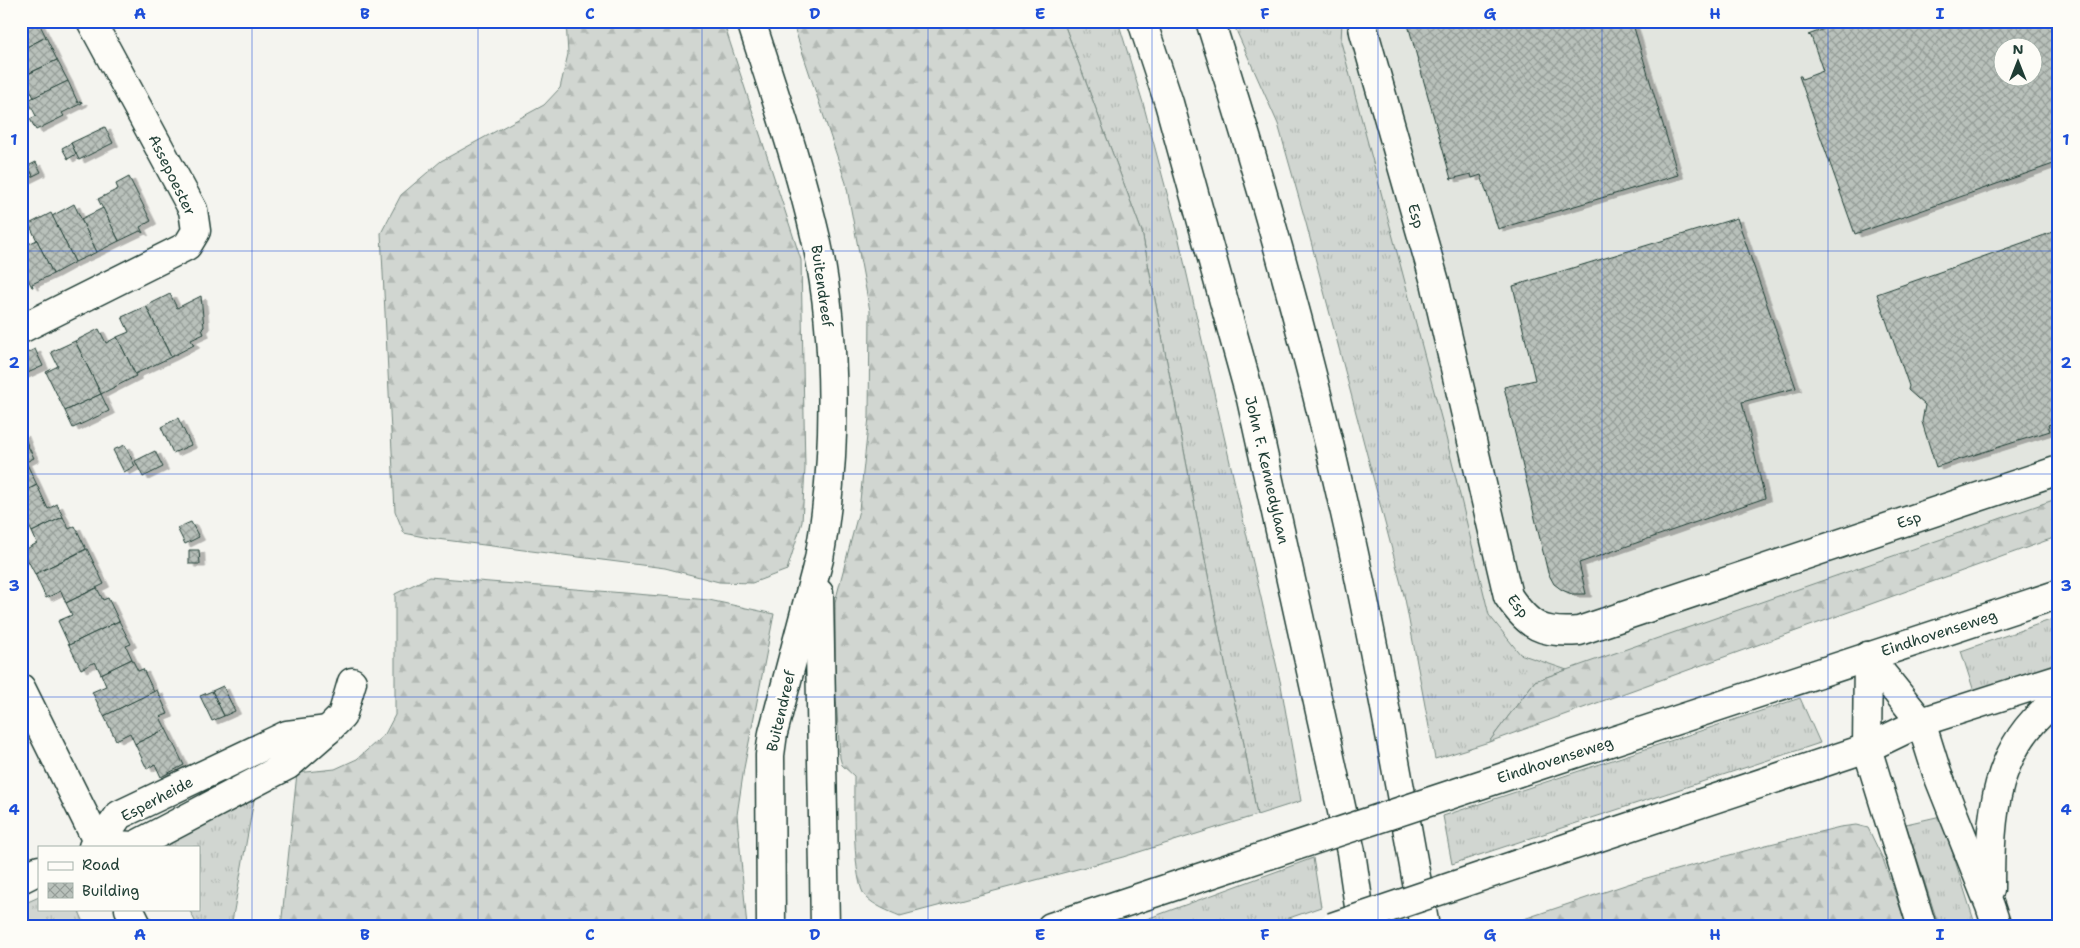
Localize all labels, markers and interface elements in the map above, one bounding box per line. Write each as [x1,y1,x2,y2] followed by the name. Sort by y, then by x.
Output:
[134,3,146,24] text: A
[360,3,370,24] text: B
[585,3,595,24] text: C
[809,3,821,24] text: D
[1035,3,1045,24] text: E
[1260,3,1270,24] text: F
[1484,3,1497,24] text: G
[1709,3,1721,24] text: H
[1936,3,1945,24] text: I
[1992,38,2042,88] north arrow
[2012,40,2024,58] text: N
[10,129,18,150] text: 1
[2062,129,2070,150] text: 1
[144,131,200,219] street label: Assepoester
[1403,201,1429,231] street label: Esp
[806,244,838,329] street label: Buitendreef
[8,352,20,373] text: 2
[2060,352,2072,373] text: 2
[1240,394,1294,546] street label: John F. Kennedylaan
[1894,507,1924,533] street label: Esp
[8,575,20,596] text: 3
[2060,575,2072,596] text: 3
[1503,590,1533,622] street label: Esp
[1878,605,2000,661] street label: Eindhovenseweg
[762,668,800,754] street label: Buitendreef
[1494,732,1616,788] street label: Eindhovenseweg
[118,772,196,826] street label: Esperheide
[8,799,20,820] text: 4
[2060,799,2072,820] text: 4
[38,846,200,910] legend
[82,855,120,875] text: Road
[82,881,139,901] text: Building
[134,924,146,945] text: A
[360,924,370,945] text: B
[585,924,595,945] text: C
[809,924,821,945] text: D
[1035,924,1045,945] text: E
[1260,924,1270,945] text: F
[1484,924,1497,945] text: G
[1709,924,1721,945] text: H
[1936,924,1945,945] text: I

